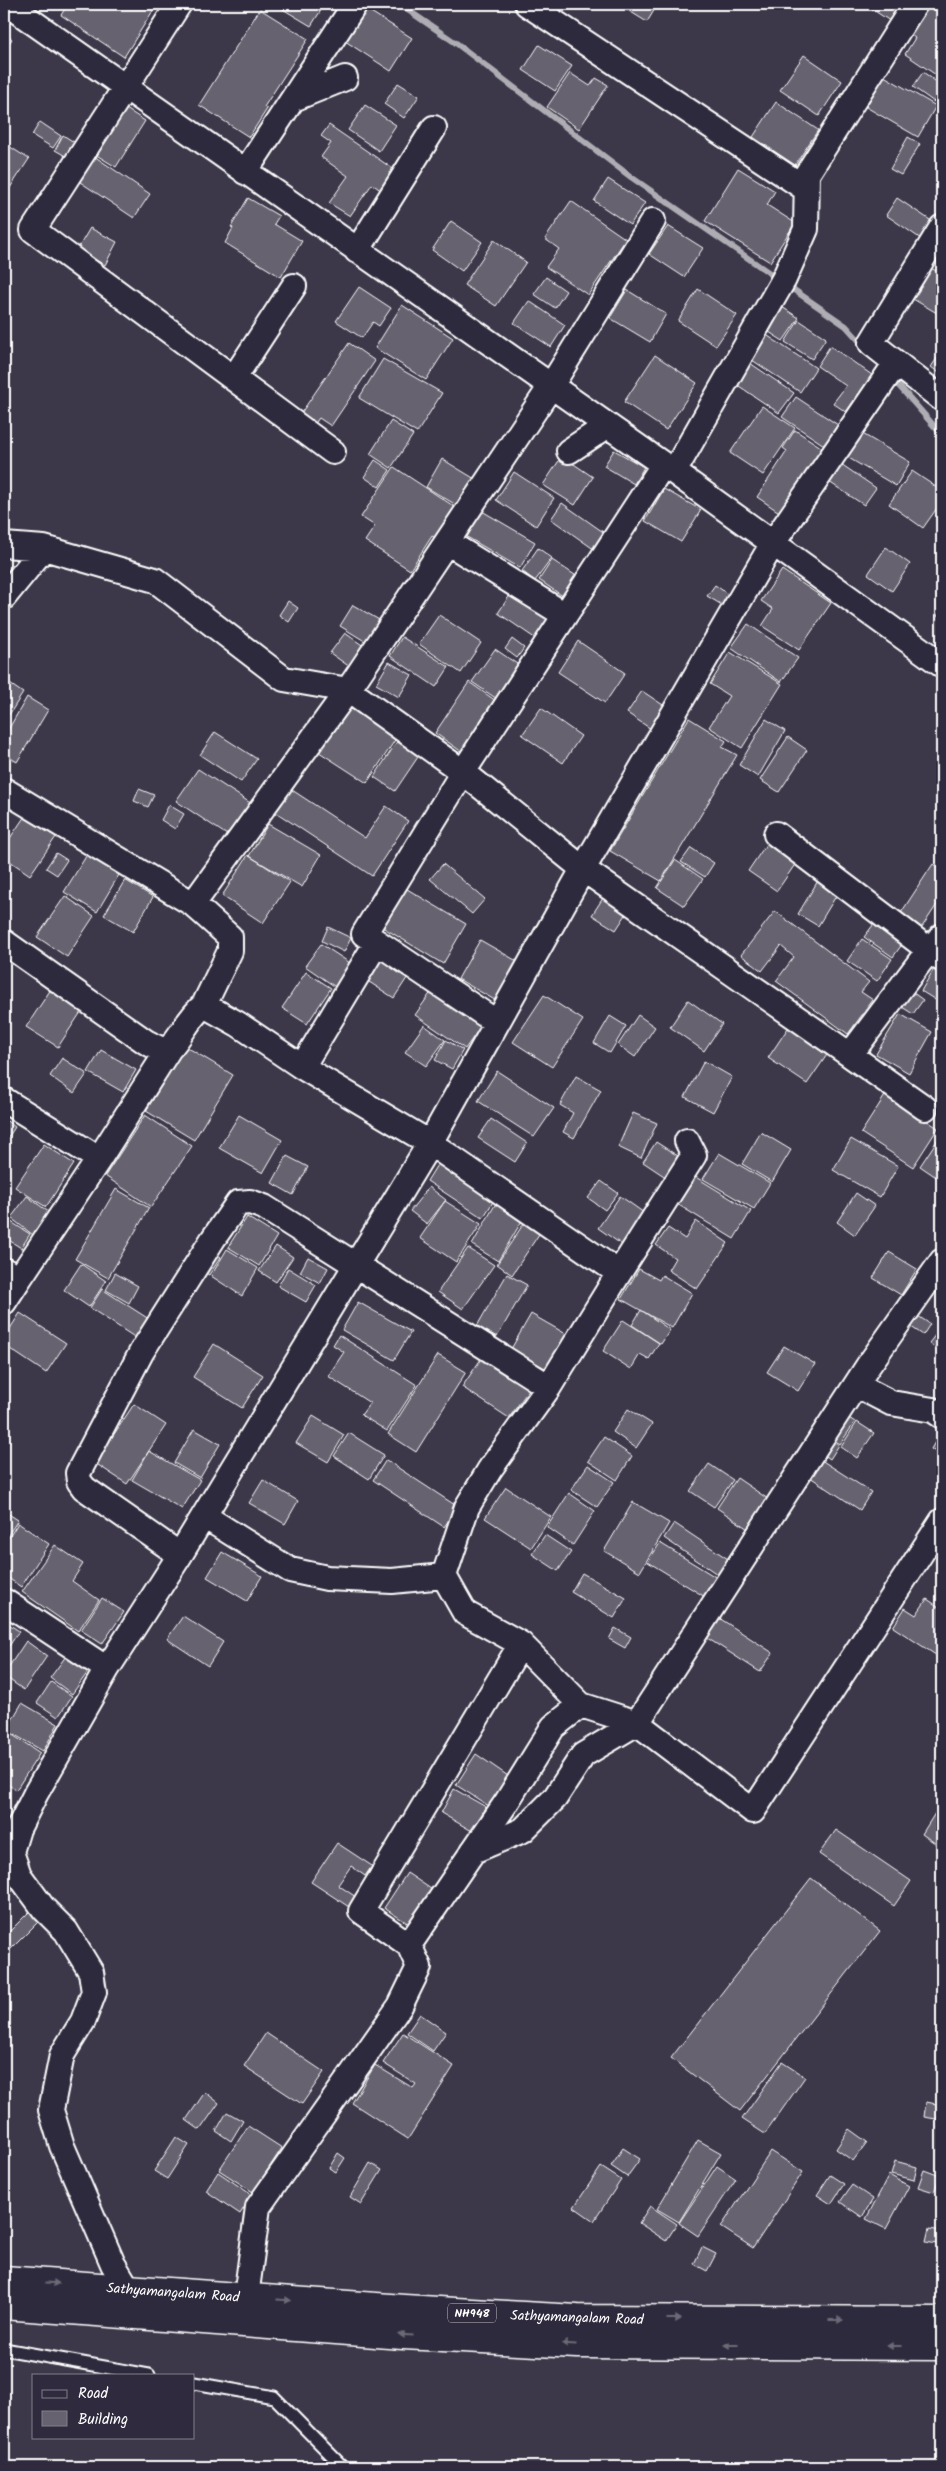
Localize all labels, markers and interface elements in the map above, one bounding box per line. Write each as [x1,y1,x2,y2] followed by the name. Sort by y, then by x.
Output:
[106,2277,241,2309] street label: Sathyamangalam Road
[45,2280,61,2288] one-way arrow
[277,2296,293,2304] one-way arrow
[448,2304,496,2322] road number: NH948
[510,2305,645,2331] street label: Sathyamangalam Road
[666,2315,682,2323] one-way arrow
[828,2316,844,2324] one-way arrow
[398,2330,414,2338] one-way arrow
[560,2339,576,2347] one-way arrow
[723,2341,739,2349] one-way arrow
[885,2342,901,2350] one-way arrow
[32,2374,195,2438] legend
[78,2382,109,2406] text: Road
[78,2408,128,2432] text: Building

